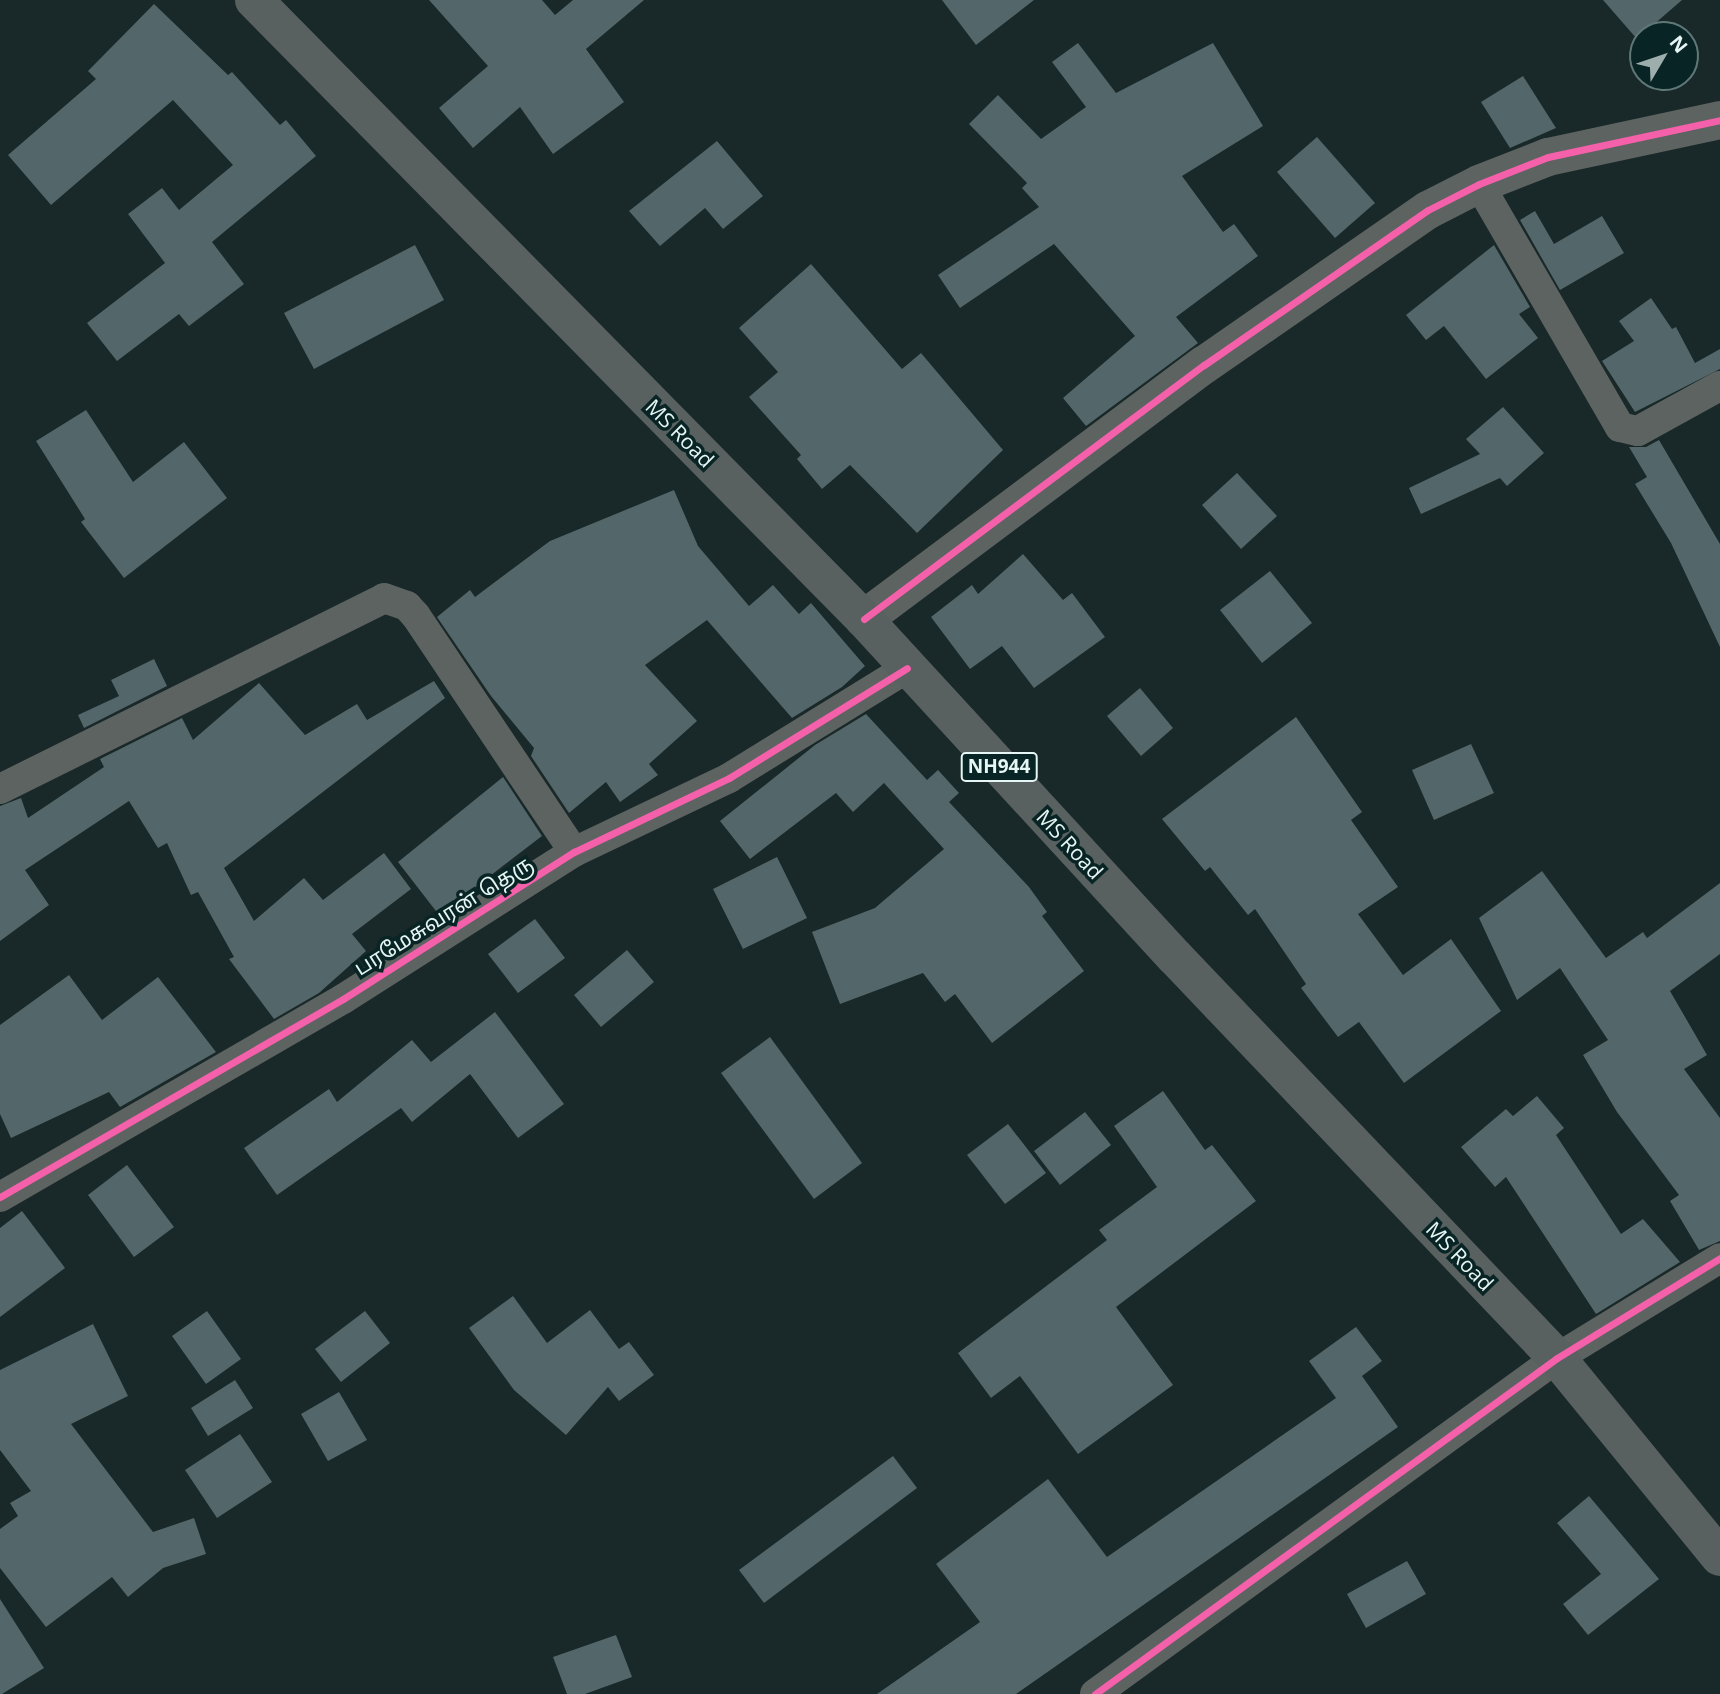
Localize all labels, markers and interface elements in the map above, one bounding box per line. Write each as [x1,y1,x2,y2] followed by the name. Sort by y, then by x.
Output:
[1629,21,1699,91] north arrow
[1664,30,1694,58] text: N
[641,394,719,472] street label: MS Road
[960,752,1038,782] road number: NH944
[1031,804,1109,884] street label: MS Road
[349,850,537,980] street label: பரமேசுவரன் தெரு
[1421,1216,1499,1296] street label: MS Road

